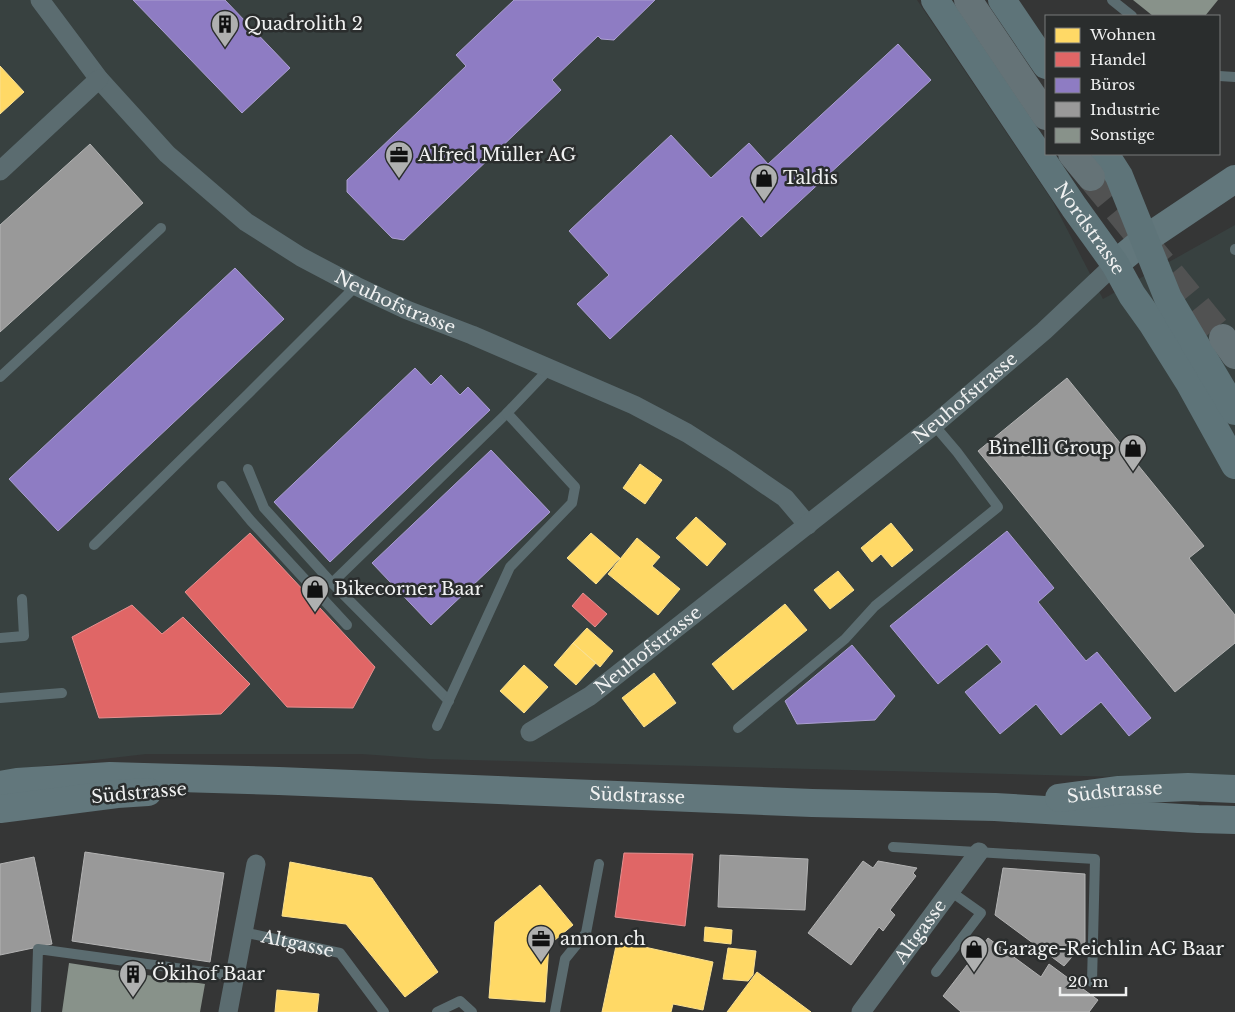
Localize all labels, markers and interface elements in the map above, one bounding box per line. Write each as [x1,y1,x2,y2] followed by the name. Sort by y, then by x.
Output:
[210,9,240,48] building icon: Quadrolith 2
[244,13,363,35] place label: Quadrolith 2
[1045,15,1220,155] legend
[1089,25,1156,44] text: Wohnen
[1090,50,1146,69] text: Handel
[1090,75,1135,94] text: Büros
[1090,100,1160,119] text: Industrie
[1090,125,1155,144] text: Sonstige
[384,140,414,179] office icon: Alfred Müller AG
[417,144,577,166] place label: Alfred Müller AG
[749,163,779,202] shop icon: Taldis
[783,167,838,189] place label: Taldis
[1050,178,1130,279] street label: Nordstrasse
[331,266,459,339] street label: Neuhofstrasse
[908,348,1022,448] street label: Neuhofstrasse
[1118,433,1148,472] shop icon: Binelli Group
[988,437,1114,459] place label: Binelli Group
[300,574,330,613] shop icon: Bikecorner Baar
[334,578,483,600] place label: Bikecorner Baar
[590,601,706,699] street label: Neuhofstrasse
[1065,777,1163,808] street label: Südstrasse
[90,778,188,808] street label: Südstrasse
[589,783,686,809] street label: Südstrasse
[889,895,951,969] street label: Altgasse
[526,924,556,963] office icon: annon.ch
[258,925,336,962] street label: Altgasse
[560,928,646,950] place label: annon.ch
[959,934,989,973] shop icon: Garage-Reichlin AG Baar
[993,938,1224,960] place label: Garage-Reichlin AG Baar
[118,959,148,998] building icon: Ökihof Baar
[152,962,266,985] place label: Ökihof Baar
[1060,964,1126,996] scale bar
[1068,972,1108,991] text: 20 m

